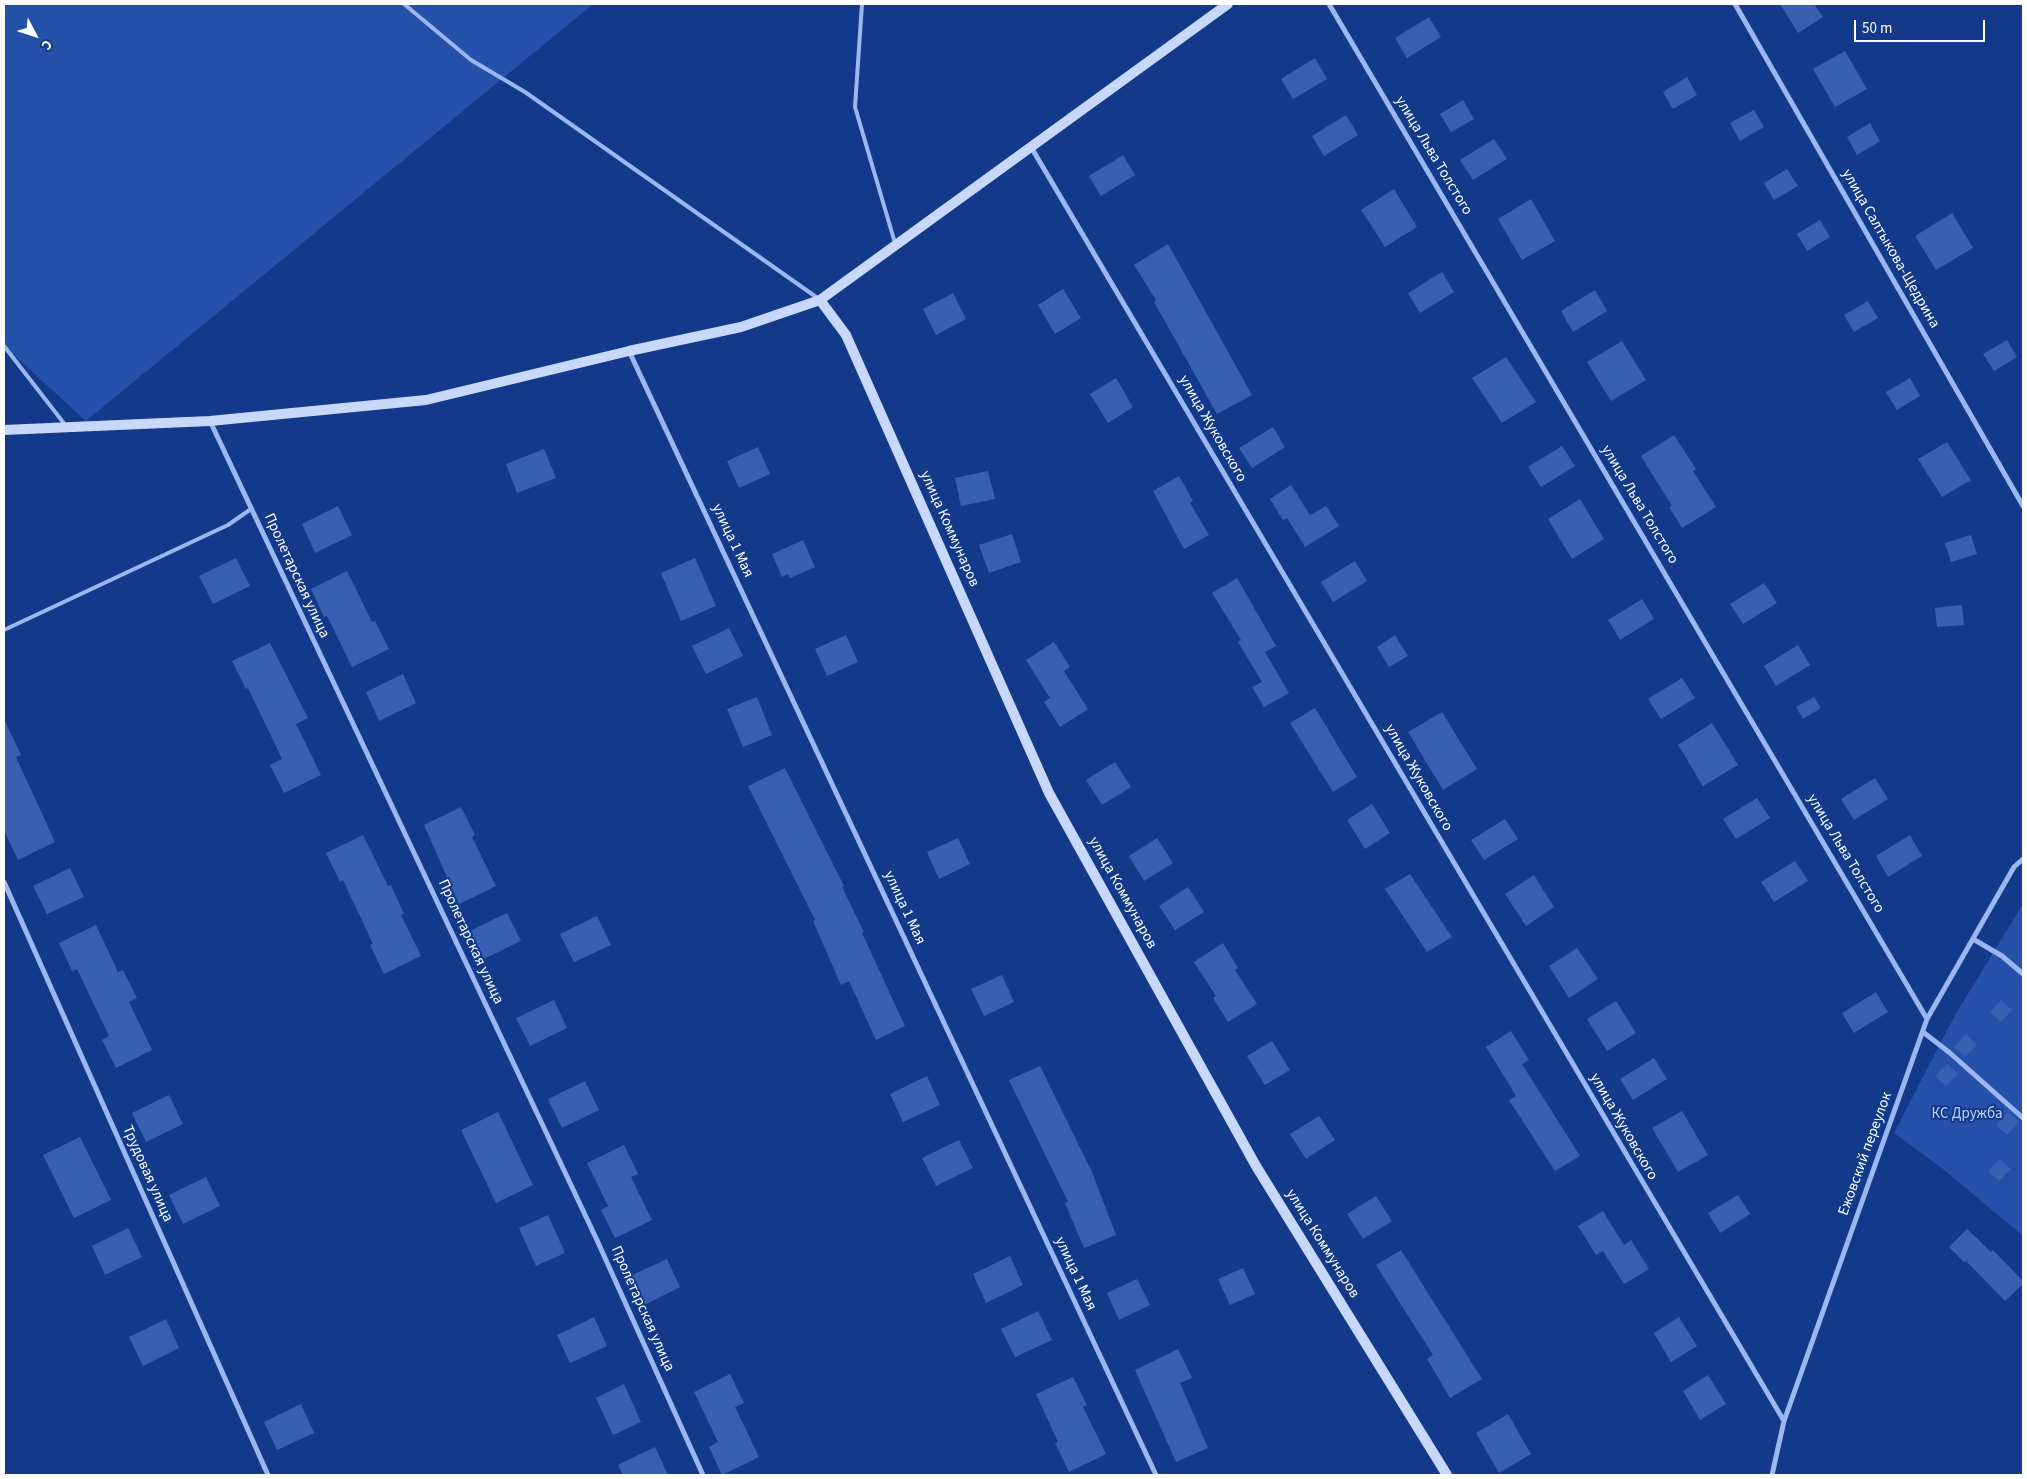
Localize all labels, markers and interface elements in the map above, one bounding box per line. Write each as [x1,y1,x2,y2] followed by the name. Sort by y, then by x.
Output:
[10,10,60,60] north arrow
[1857,10,1988,42] scale bar
[1862,18,1892,39] text: 50 m
[36,35,57,54] text: С
[1390,93,1476,219] street label: улица Льва Толстого
[1837,166,1943,332] street label: улица Салтыкова-Щедрина
[1174,372,1250,486] street label: улица Жуковского
[1596,442,1682,568] street label: улица Льва Толстого
[915,468,983,590] street label: улица Коммунаров
[707,501,757,581] street label: улица 1 Мая
[259,511,333,641] street label: Пролетарская улица
[1380,721,1456,835] street label: улица Жуковского
[1802,791,1888,917] street label: улица Льва Толстого
[1084,834,1160,952] street label: улица Коммунаров
[879,868,929,948] street label: улица 1 Мая
[433,877,507,1007] street label: Пролетарская улица
[1585,1070,1661,1184] street label: улица Жуковского
[1835,1090,1897,1218] street label: Ежовский переулок
[1932,1106,2002,1124] park label: КС Дружба
[118,1123,176,1225] street label: Трудовая улица
[1281,1186,1363,1302] street label: улица Коммунаров
[1050,1234,1100,1314] street label: улица 1 Мая
[606,1243,678,1375] street label: Пролетарская улица

